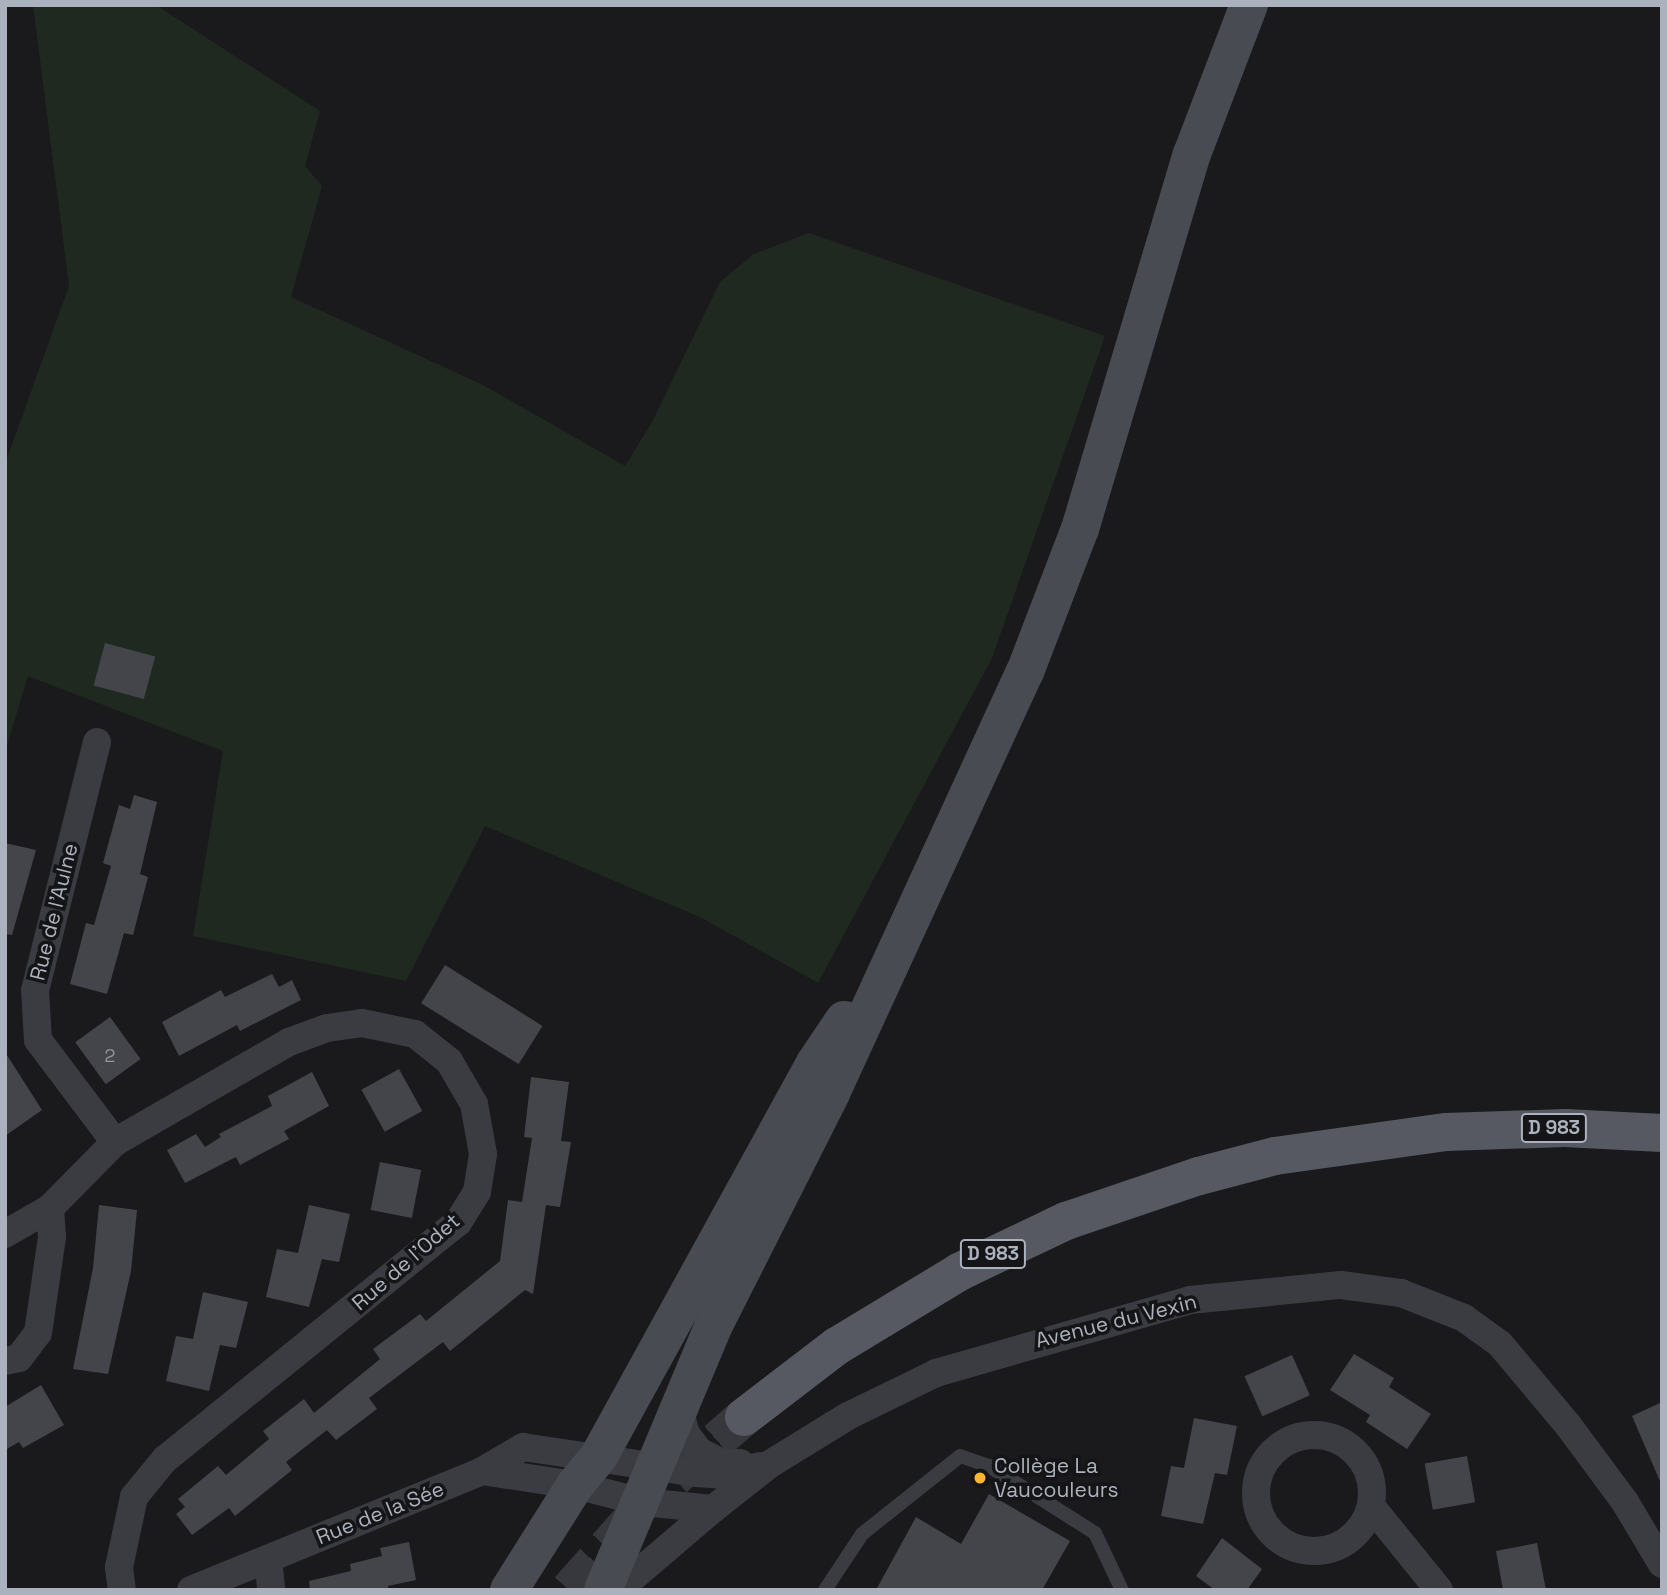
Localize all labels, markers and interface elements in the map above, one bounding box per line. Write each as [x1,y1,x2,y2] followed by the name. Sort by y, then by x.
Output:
[25,841,83,983] street label: Rue de l'Aulne
[105,1045,115,1067] house number: 2
[1521,1112,1587,1144] road number: D 983
[347,1208,465,1316] street label: Rue de l'Odet
[960,1238,1026,1270] road number: D 983
[1033,1289,1199,1353] street label: Avenue du Vexin
[994,1453,1119,1503] place label: Collège La Vaucouleurs
[972,1470,988,1486] marker: Collège La Vaucouleurs
[312,1476,448,1550] street label: Rue de la Sée

